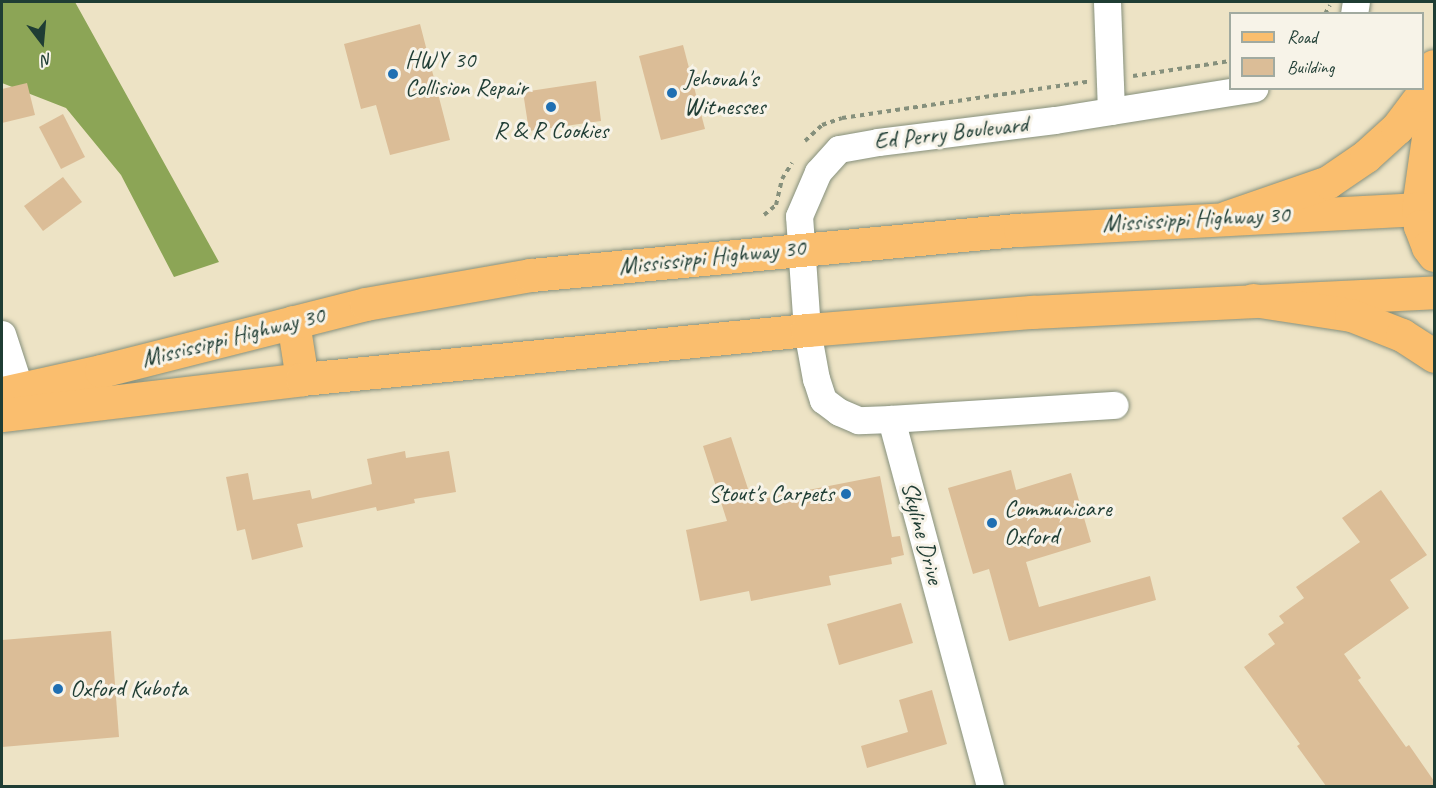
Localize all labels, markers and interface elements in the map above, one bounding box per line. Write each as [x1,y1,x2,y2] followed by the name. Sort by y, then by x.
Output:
[12,12,72,72] north arrow
[1229,12,1424,90] legend
[1287,26,1317,48] text: Road
[405,46,527,102] place label: HWY 30 Collision Repair
[39,48,54,70] text: N
[1287,56,1334,78] text: Building
[684,65,765,121] place label: Jehovah's Witnesses
[386,67,400,81] marker: HWY 30 Collision Repair
[665,86,679,100] marker: Jehovah's Witnesses
[544,100,558,114] marker: R & R Cookies
[872,109,1030,157] street label: Ed Perry Boulevard
[494,117,608,145] place label: R & R Cookies
[1102,200,1290,238] street label: Mississippi Highway 30
[617,233,807,281] street label: Mississippi Highway 30
[139,300,327,374] street label: Mississippi Highway 30
[895,479,949,587] street label: Skyline Drive
[708,480,834,508] place label: Stout's Carpets
[839,487,853,501] marker: Stout's Carpets
[1004,495,1112,551] place label: Communicare Oxford
[985,516,999,530] marker: Communicare Oxford
[70,675,186,703] place label: Oxford Kubota
[51,682,65,696] marker: Oxford Kubota

